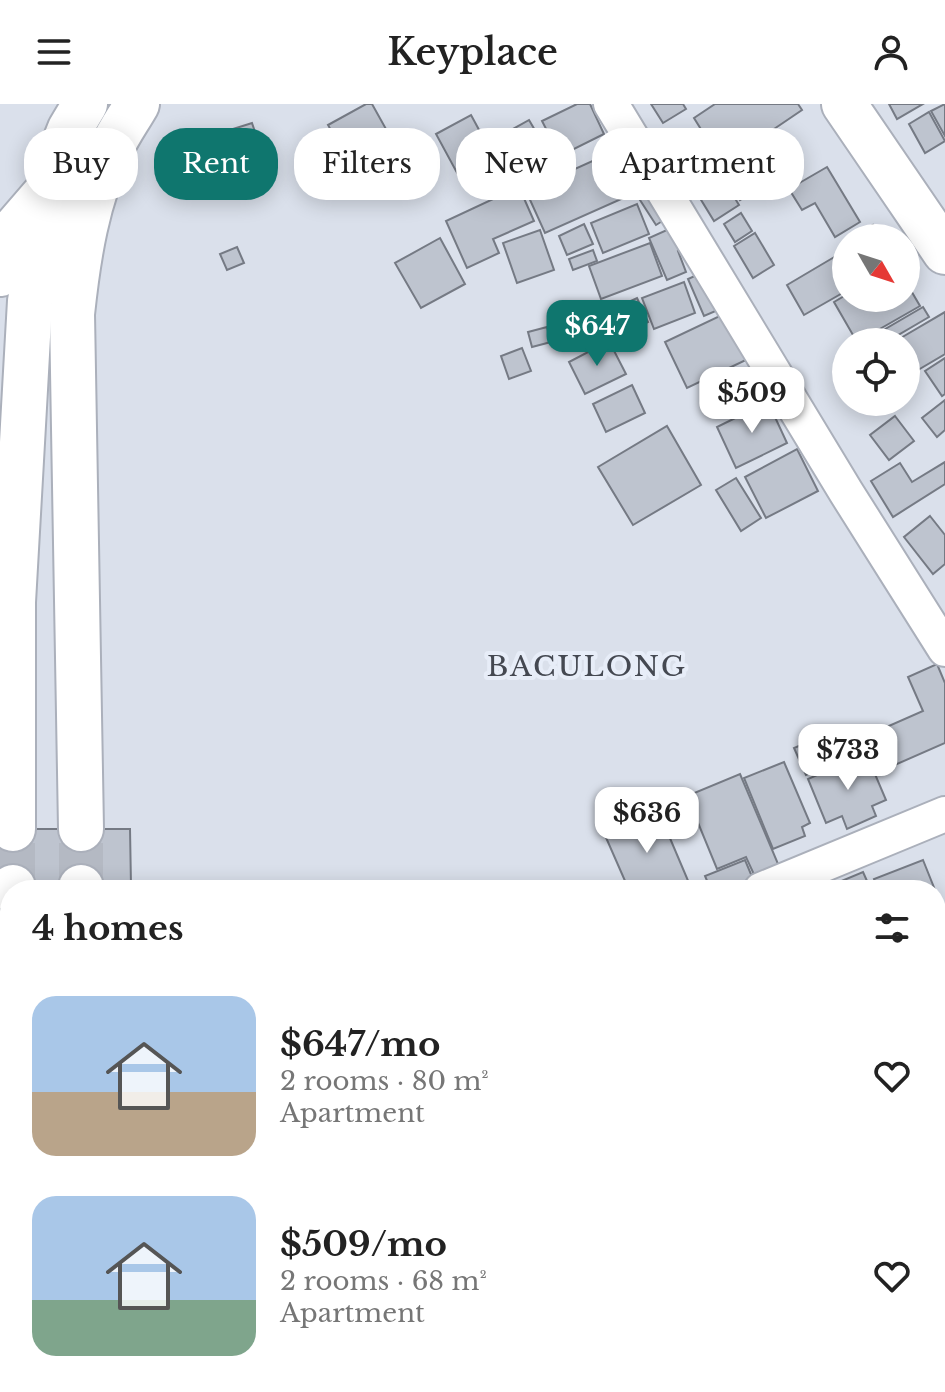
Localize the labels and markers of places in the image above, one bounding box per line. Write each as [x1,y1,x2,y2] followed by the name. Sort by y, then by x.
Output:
[550,300,644,368] pin: $647
[705,367,799,435] pin: $509
[801,724,895,792] pin: $733
[600,787,694,855] pin: $636

